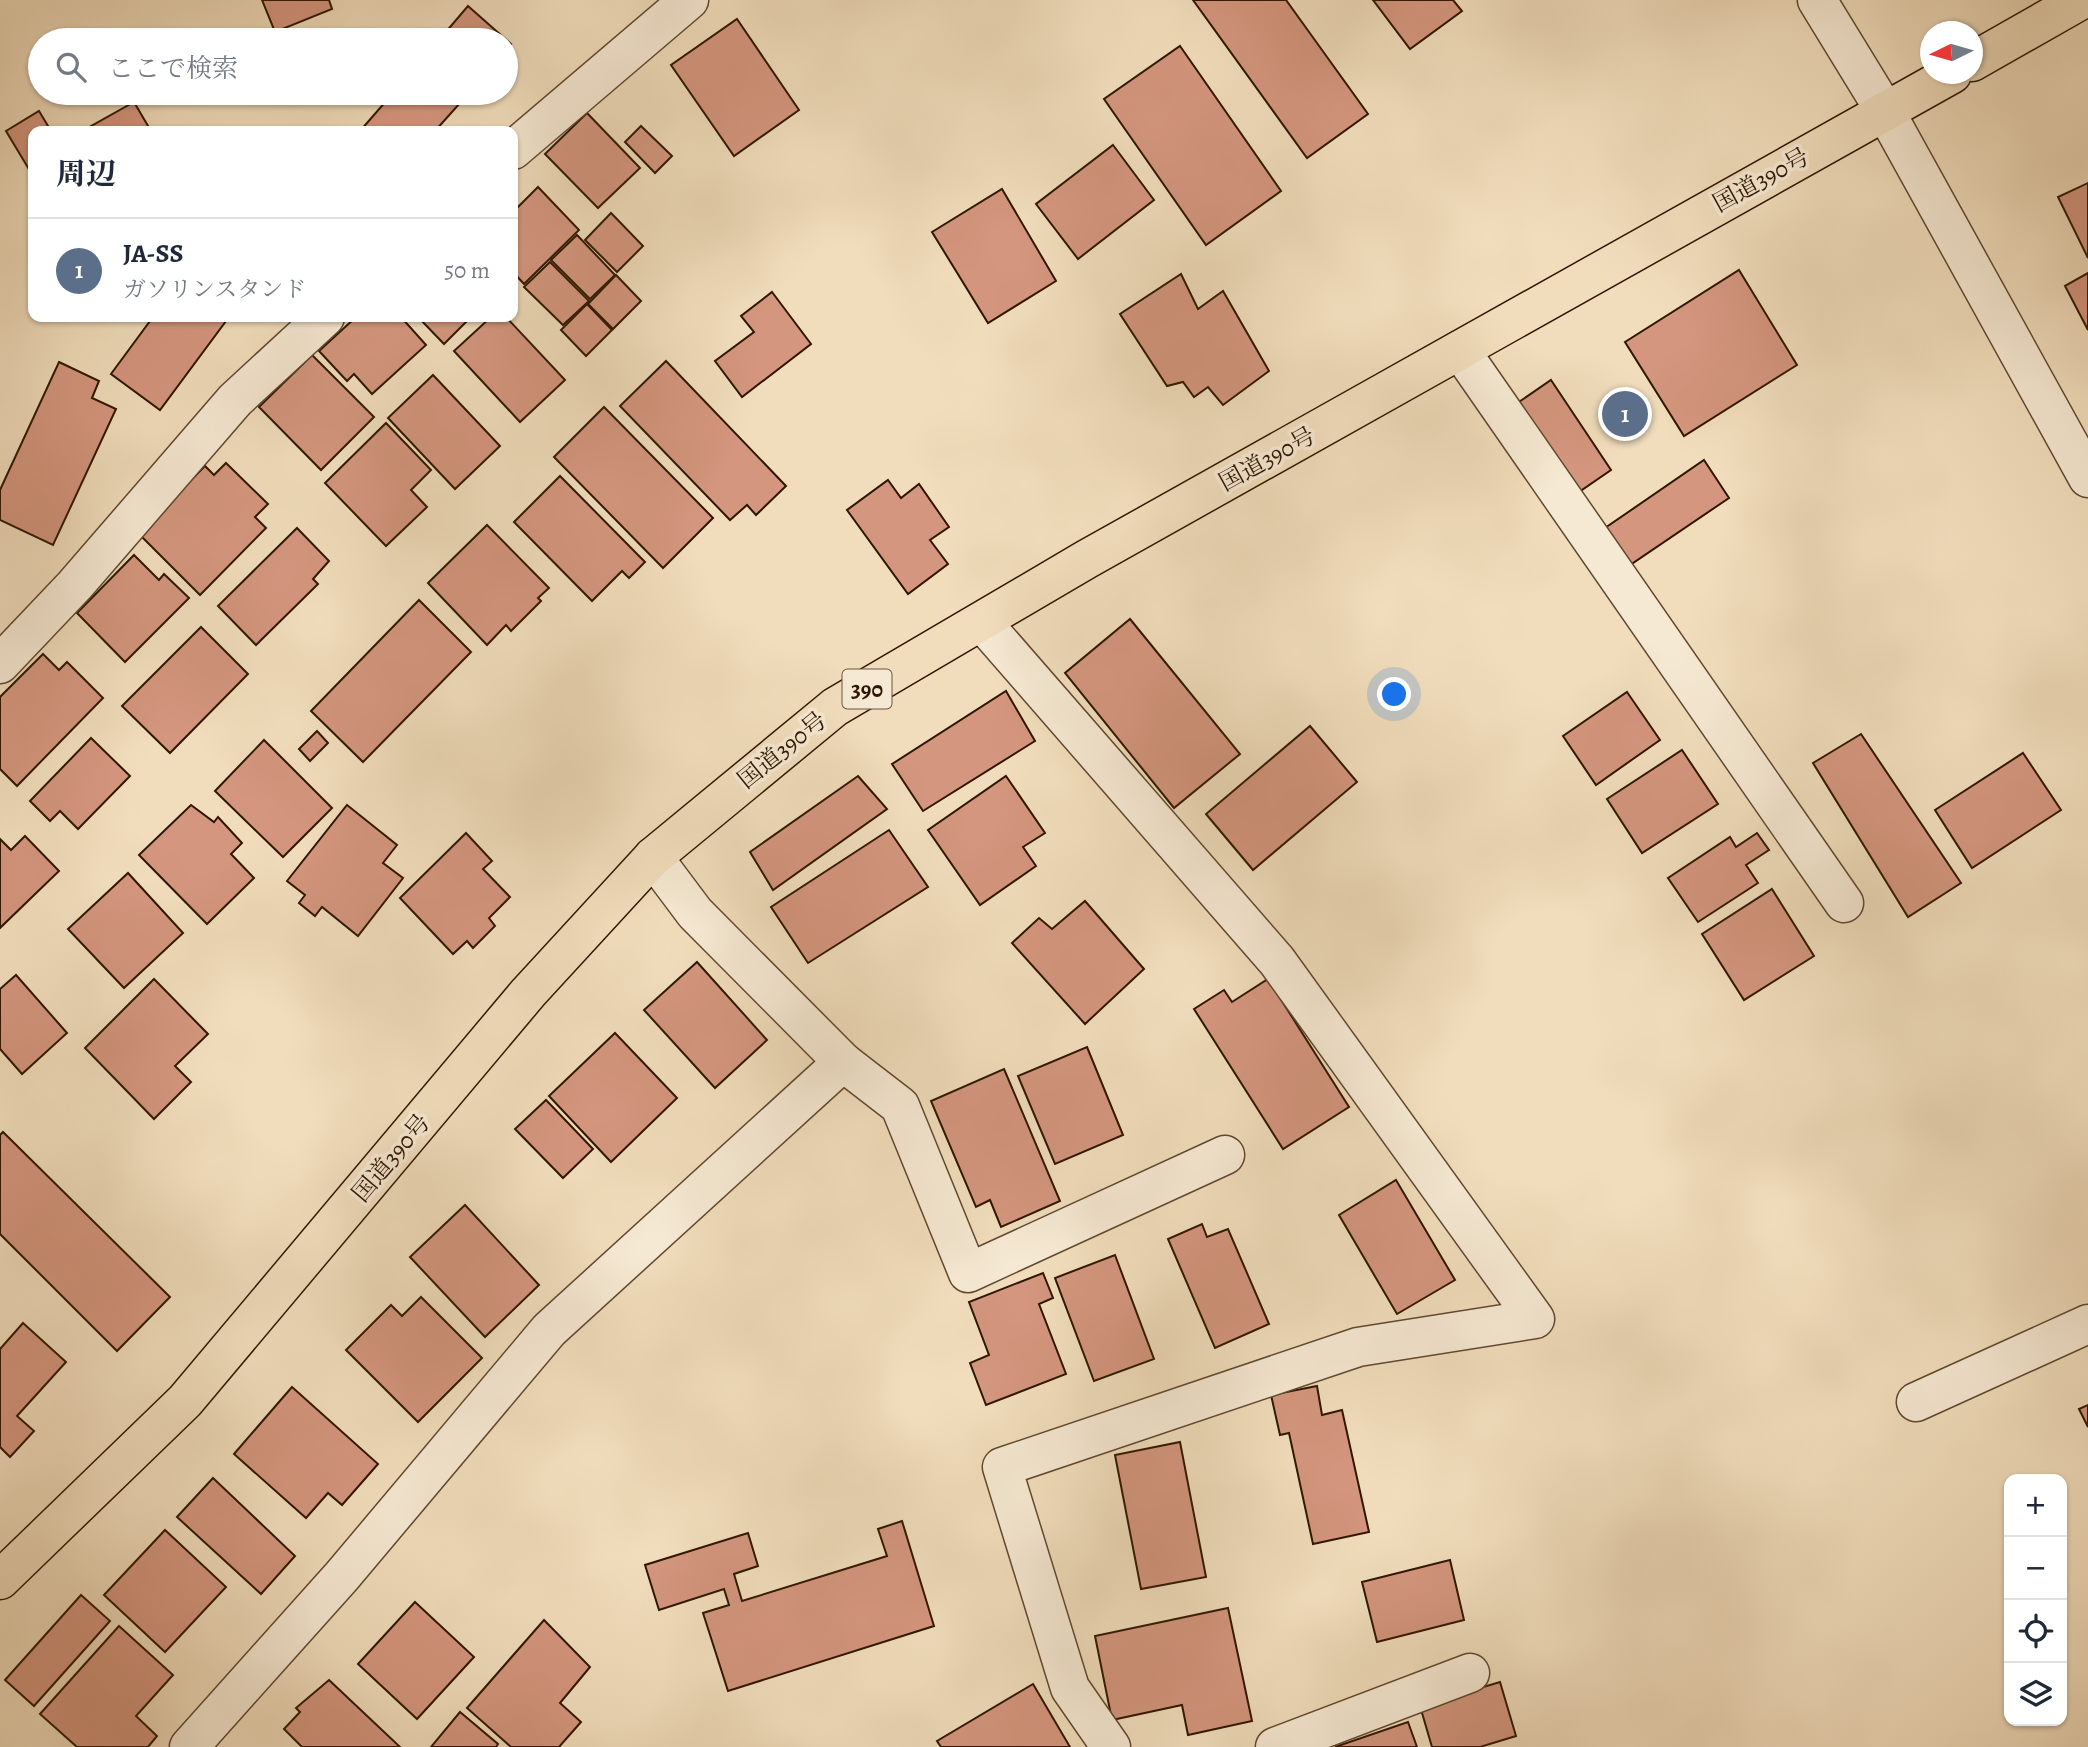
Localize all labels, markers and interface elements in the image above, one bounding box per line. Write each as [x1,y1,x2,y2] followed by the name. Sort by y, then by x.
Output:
[1920,21,1983,84] north arrow
[28,28,518,105] search box
[52,48,90,86] icon: search
[108,51,238,86] text: ここで検索
[1707,140,1815,220] street label: 国道390号
[56,154,116,194] text: 周辺
[123,236,184,271] text: JA-SS
[75,255,83,286] text: 1
[444,255,490,286] text: 50 m
[123,274,306,305] text: ガソリンスタンド
[1602,388,1648,440] pin: 1
[1213,419,1321,499] street label: 国道390号
[842,670,892,708] road number: 390
[1377,677,1411,711] your location
[731,704,833,796] street label: 国道390号
[345,1107,437,1209] street label: 国道390号
[2004,1474,2067,1726] map controls
[2004,1474,2067,1537] button: +
[2004,1537,2067,1600] button: −
[2004,1600,2067,1663] button: locate
[2004,1663,2067,1726] button: layers

